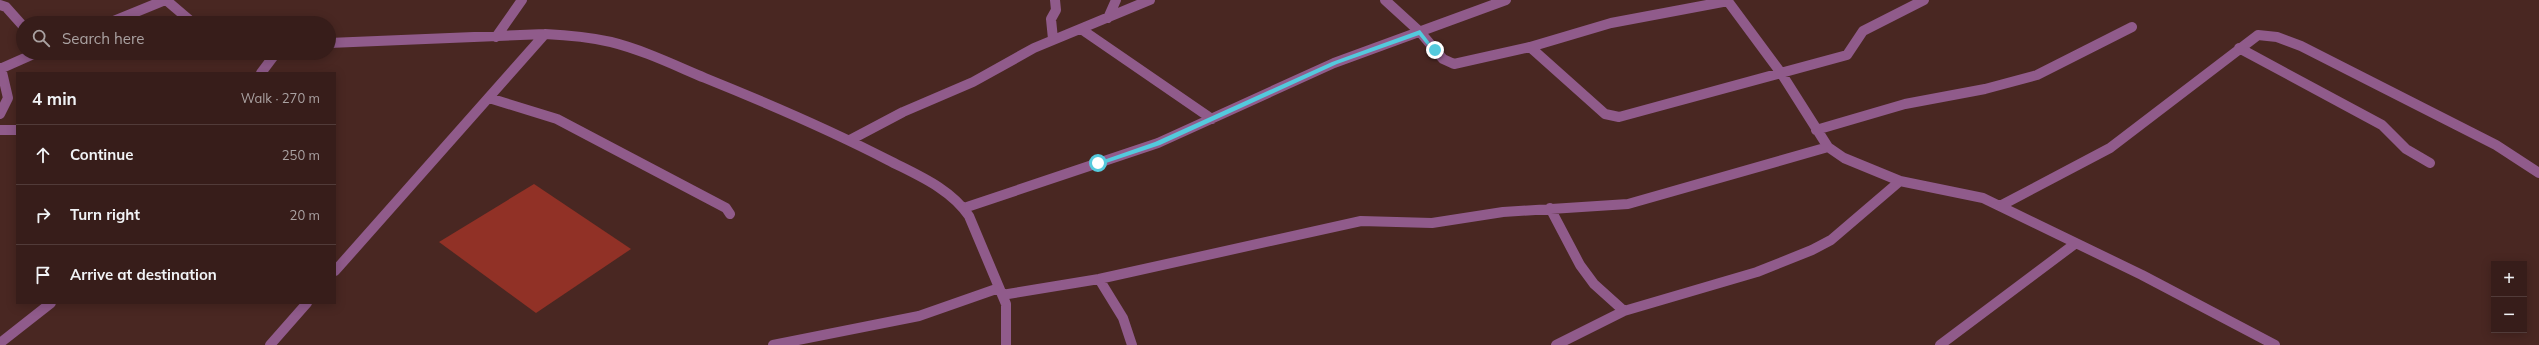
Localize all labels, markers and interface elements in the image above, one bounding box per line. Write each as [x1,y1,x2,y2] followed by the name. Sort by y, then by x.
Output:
[16,16,336,60] search box
[30,27,52,49] icon: search
[62,29,144,48] text: Search here
[1426,41,1444,59] route end
[32,88,77,109] text: 4 min
[241,90,320,106] text: Walk · 270 m
[32,144,54,166] icon: ahead
[70,145,133,164] text: Continue
[282,147,320,163] text: 250 m
[1089,154,1107,172] route start
[32,204,54,226] icon: right
[70,205,140,224] text: Turn right
[290,207,320,223] text: 20 m
[2491,261,2527,333] map controls
[2491,261,2527,297] button: +
[32,264,54,286] icon: arrive
[70,265,217,284] text: Arrive at destination
[2491,297,2527,333] button: −

